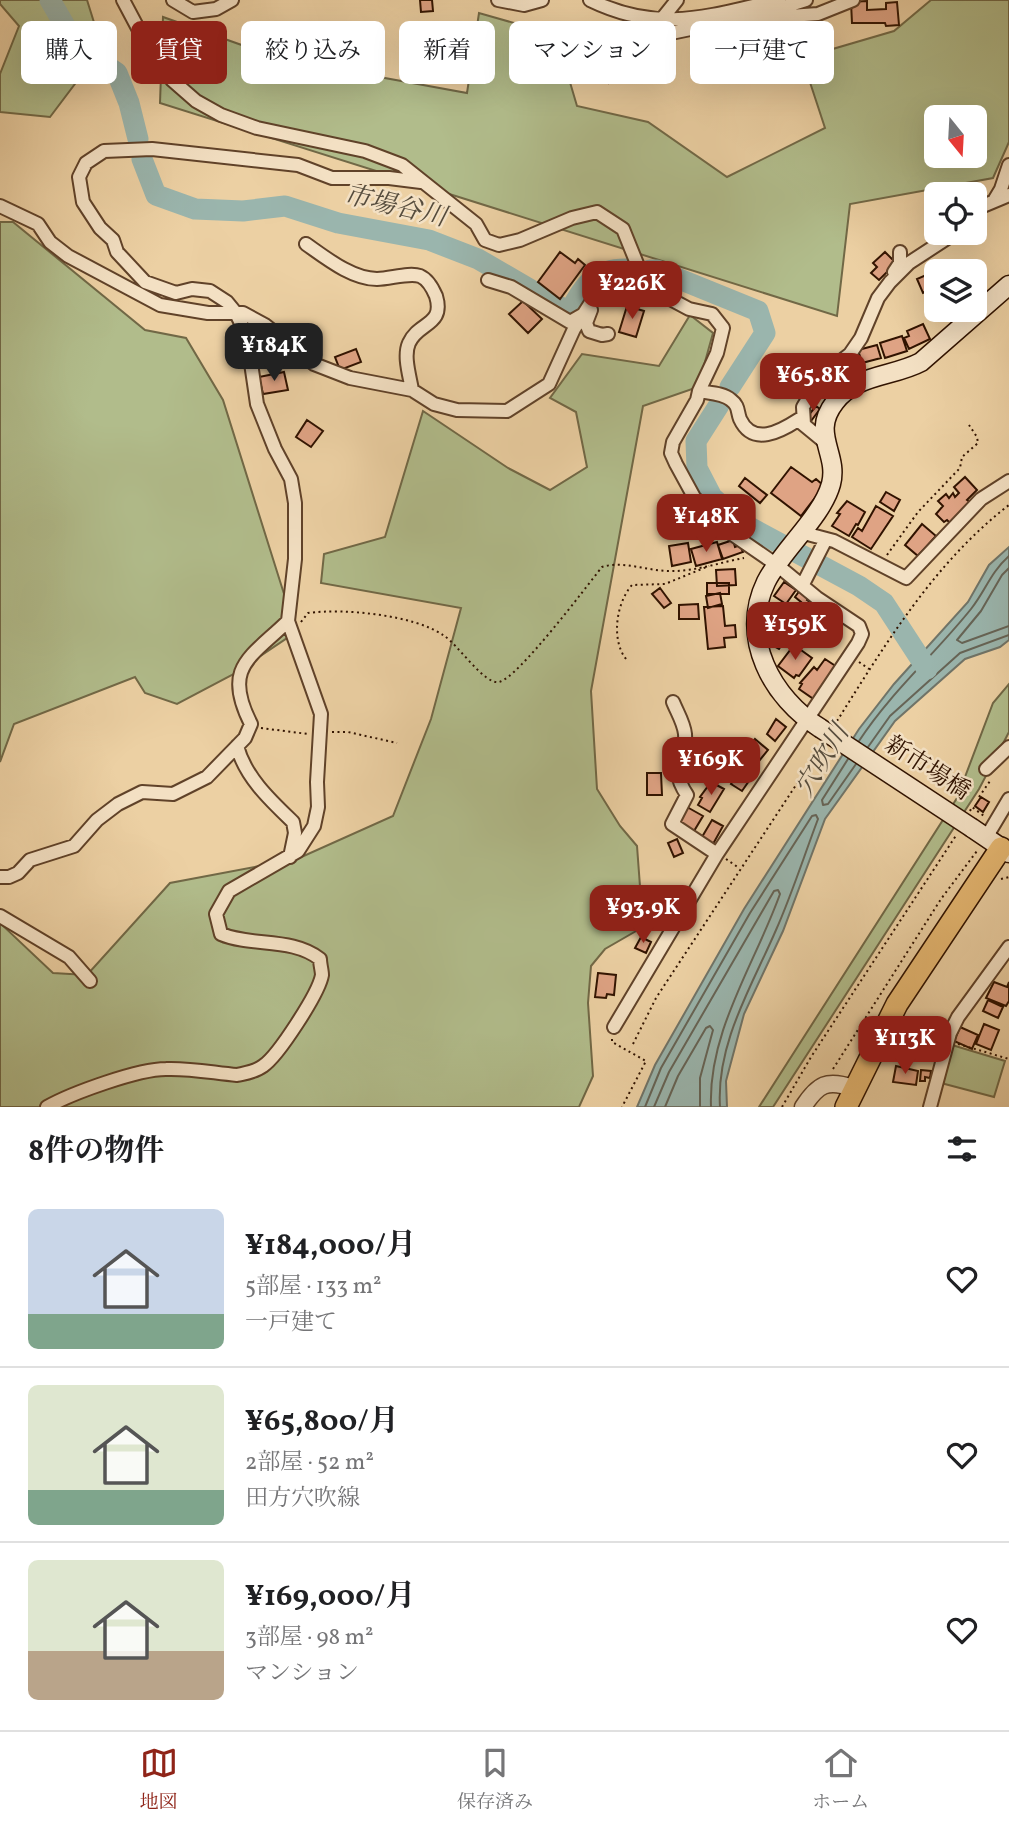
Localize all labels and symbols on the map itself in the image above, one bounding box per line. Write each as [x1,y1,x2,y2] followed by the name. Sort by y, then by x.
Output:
[924,105,987,168] north arrow
[340,178,453,237] water label: 市場谷川
[583,262,681,321] pin: ¥226K
[225,324,323,383] pin: ¥184K
[756,354,870,413] pin: ¥65.8K
[657,494,755,554] pin: ¥148K
[746,602,844,662] pin: ¥159K
[787,716,860,804] water label: 穴吹川
[877,729,977,809] street label: 新市場橋
[662,738,760,797] pin: ¥169K
[586,886,700,945] pin: ¥93.9K
[856,1016,954,1076] pin: ¥113K

